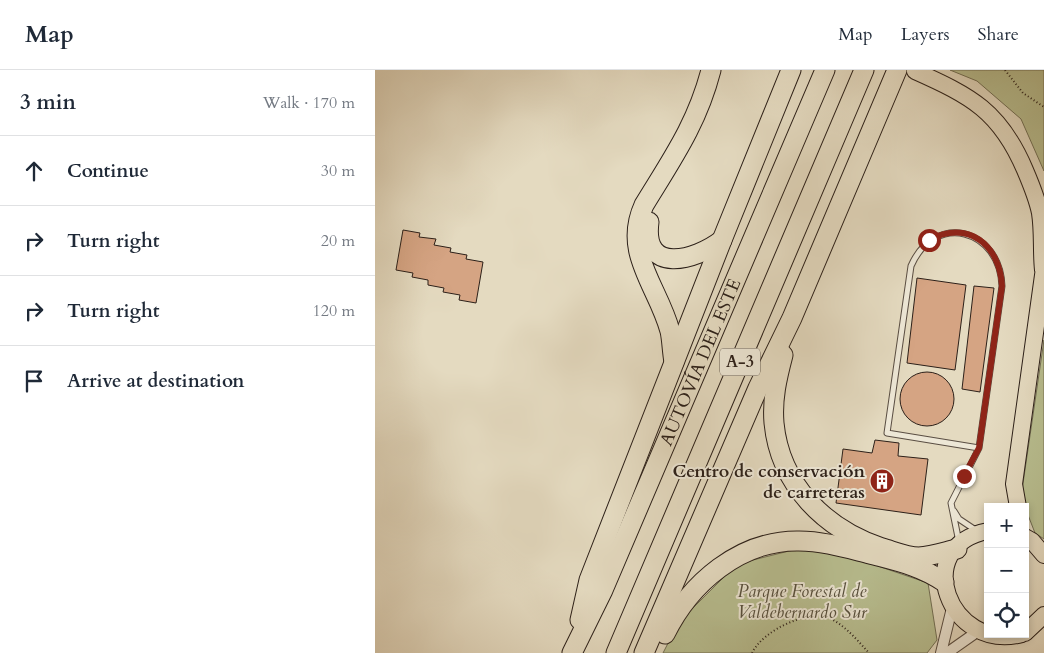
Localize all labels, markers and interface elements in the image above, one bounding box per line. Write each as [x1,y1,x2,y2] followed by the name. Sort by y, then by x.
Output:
[25,18,74,51] text: Map
[838,22,873,47] text: Map
[901,22,950,47] text: Layers
[978,22,1019,47] text: Share
[20,88,76,117] text: 3 min
[263,92,355,114] text: Walk · 170 m
[20,157,48,185] icon: ahead
[67,158,149,184] text: Continue
[321,160,355,182] text: 30 m
[20,227,48,255] icon: right
[67,228,159,254] text: Turn right
[918,229,941,252] route start
[321,230,355,252] text: 20 m
[654,275,747,449] street label: AUTOVÍA DEL ESTE
[20,297,48,325] icon: right
[67,298,159,324] text: Turn right
[313,300,355,322] text: 120 m
[720,348,760,376] road number: A-3
[20,367,48,395] icon: arrive
[67,368,244,394] text: Arrive at destination
[672,459,865,505] place label: Centro de conservación de carreteras
[953,465,976,488] route end
[869,468,895,494] building icon: Centro de conservación de carreteras
[984,503,1029,638] map controls
[984,503,1029,548] button: +
[984,548,1029,593] button: −
[737,579,868,625] park label: Parque Forestal de Valdebernardo Sur
[984,593,1029,638] button: locate

